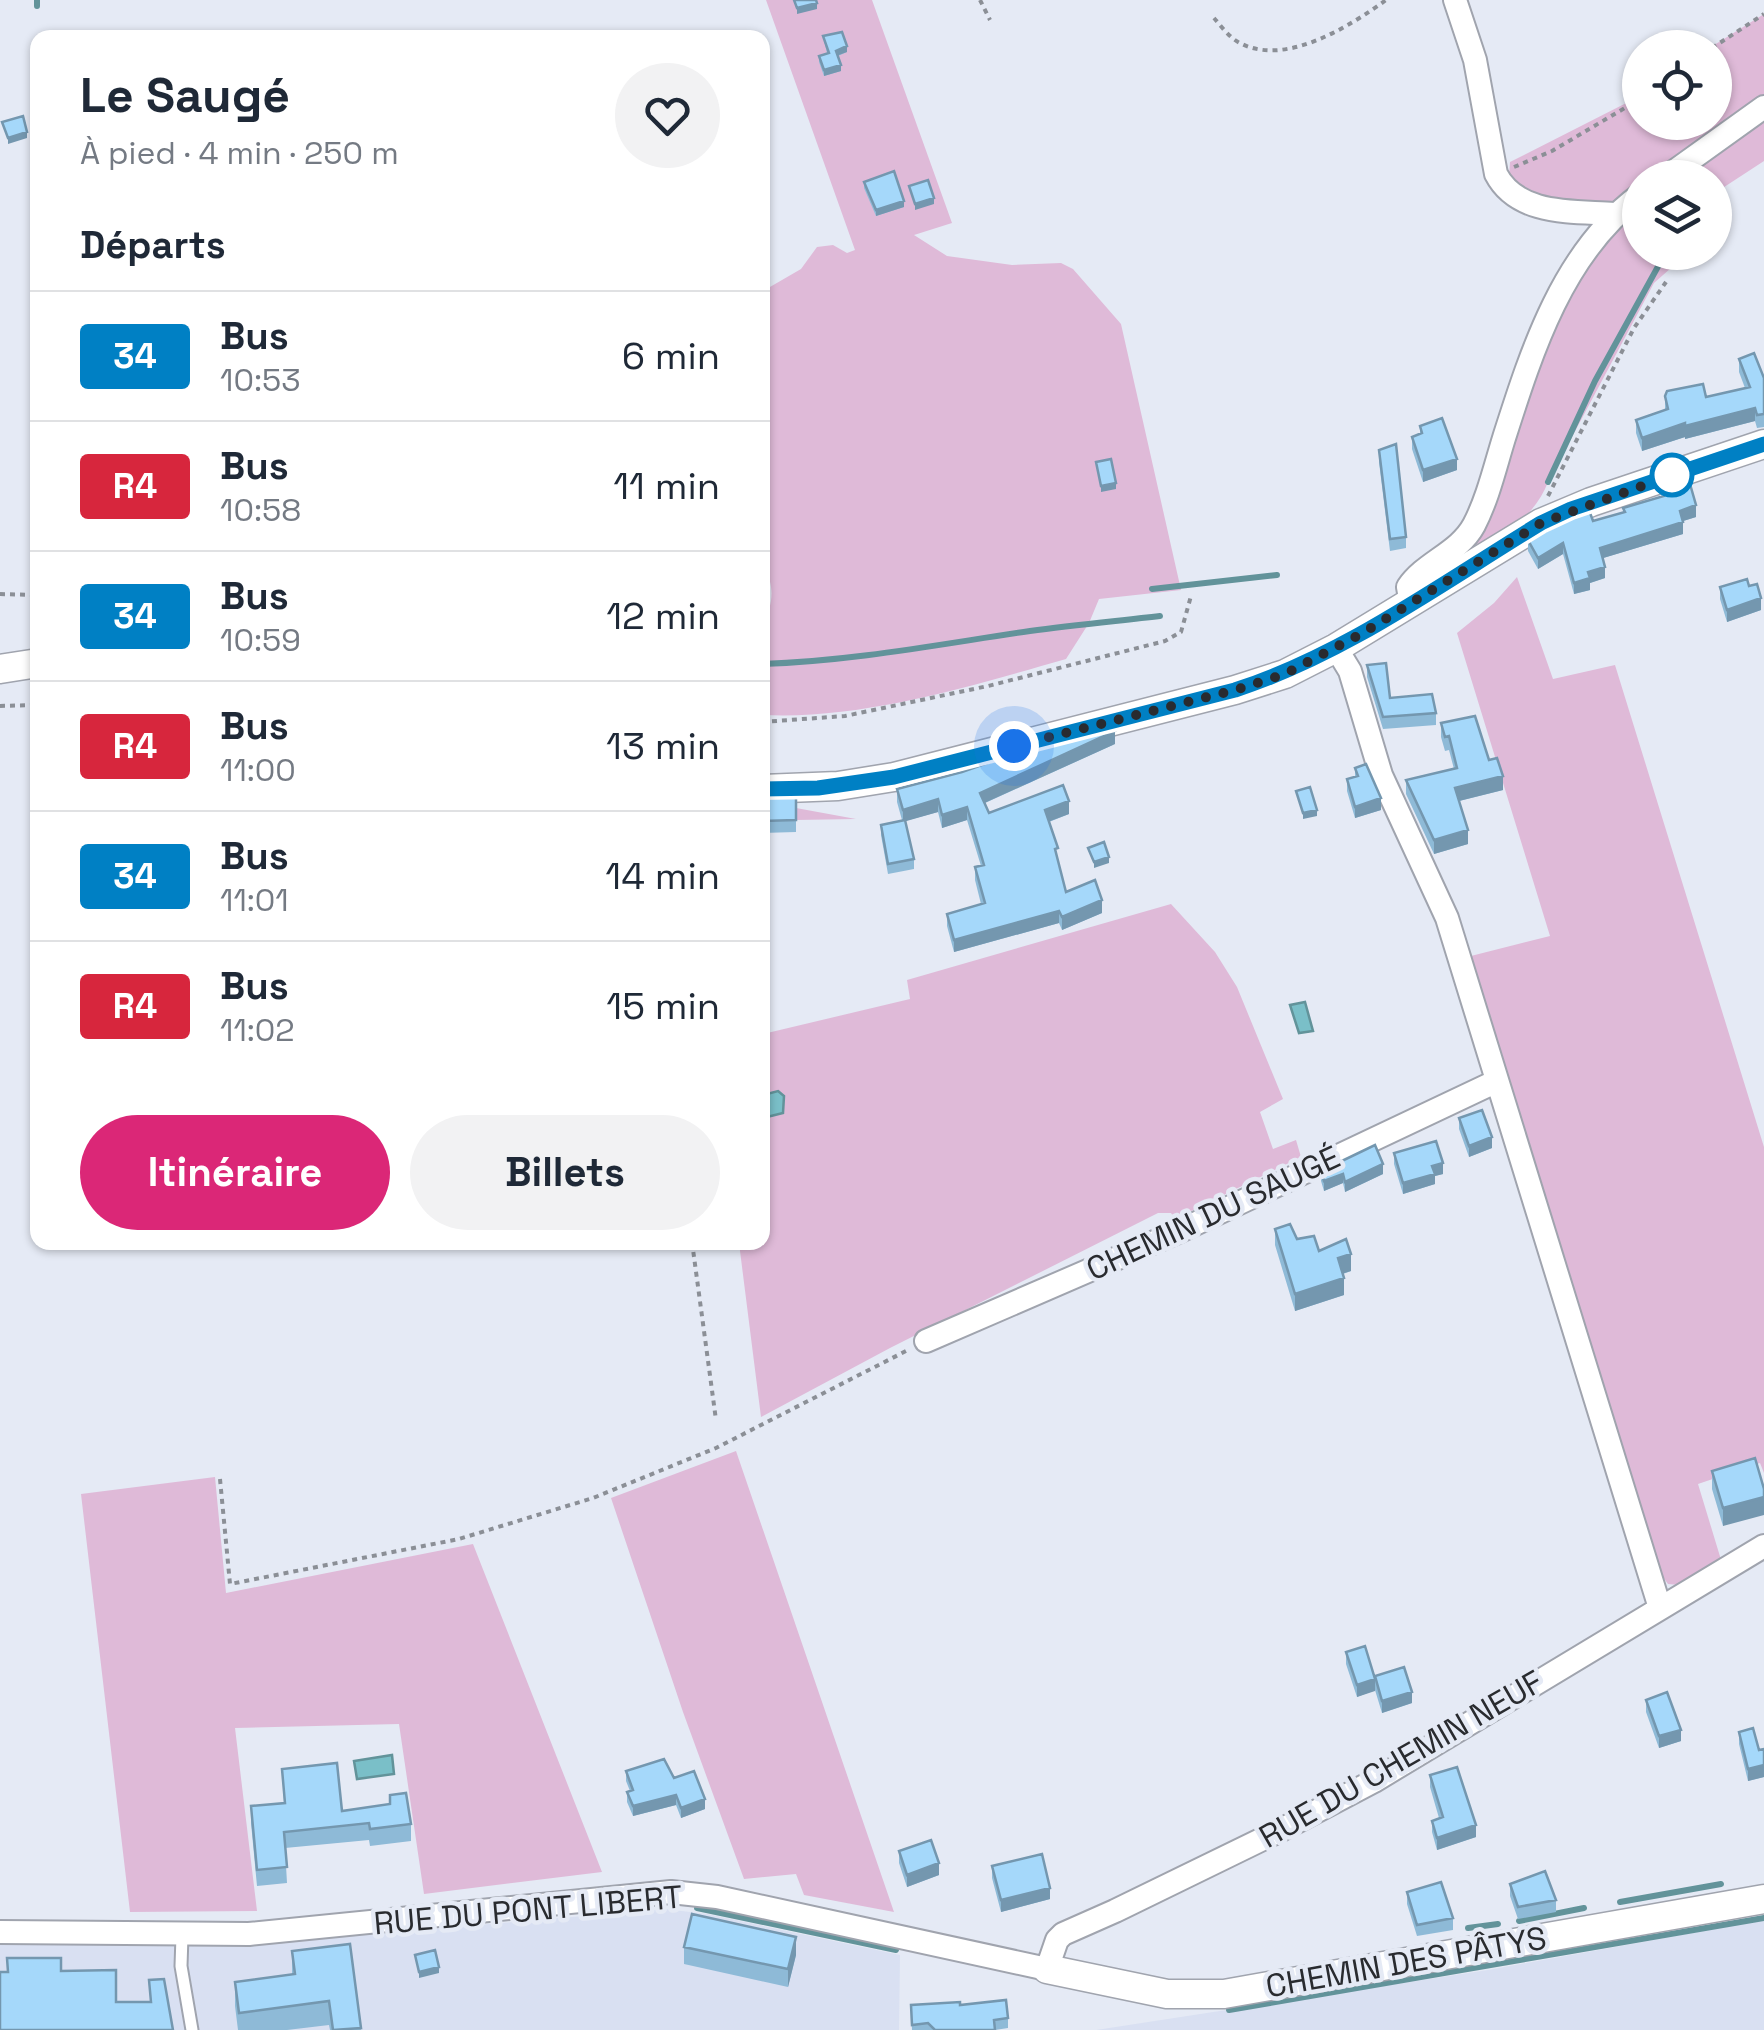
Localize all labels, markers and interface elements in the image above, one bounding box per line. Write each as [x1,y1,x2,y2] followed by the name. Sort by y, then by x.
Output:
[1622,30,1732,270] map controls
[1622,30,1732,140] button: locate
[615,63,720,168] button: heart
[80,65,290,126] text: Le Saugé
[80,133,399,173] text: À pied · 4 min · 250 m
[1622,160,1732,270] button: layers
[80,221,226,269] text: Départs
[220,312,289,360] text: Bus
[622,332,720,380] text: 6 min
[113,334,157,378] text: 34
[220,360,300,400] text: 10:53
[220,442,289,490] text: Bus
[1651,454,1693,496] unlabelled marker
[613,462,720,510] text: 11 min
[113,464,157,508] text: R4
[220,490,301,530] text: 10:58
[220,572,289,620] text: Bus
[606,592,720,640] text: 12 min
[113,594,157,638] text: 34
[220,620,301,660] text: 10:59
[220,702,289,750] text: Bus
[989,721,1039,771] your location
[606,722,720,770] text: 13 min
[113,724,157,768] text: R4
[220,750,296,790] text: 11:00
[220,832,289,880] text: Bus
[605,852,720,900] text: 14 min
[113,854,157,898] text: 34
[220,880,289,920] text: 11:01
[220,962,289,1010] text: Bus
[606,982,720,1030] text: 15 min
[113,984,157,1028] text: R4
[220,1010,295,1050] text: 11:02
[80,1115,390,1230] button: Itinéraire
[410,1115,720,1230] button: Billets
[1080,1137,1346,1289] street label: CHEMIN DU SAUGÉ
[1252,1661,1550,1857] street label: RUE DU CHEMIN NEUF
[372,1877,684,1943] street label: RUE DU PONT LIBERT
[1263,1918,1549,2006] street label: CHEMIN DES PÂTYS

